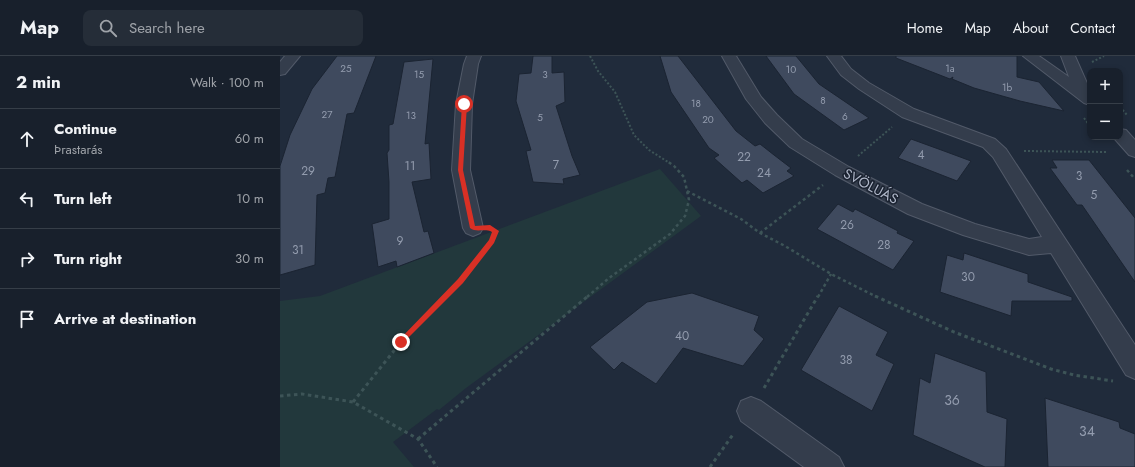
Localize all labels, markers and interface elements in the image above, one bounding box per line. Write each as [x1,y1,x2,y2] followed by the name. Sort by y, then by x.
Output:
[83,10,363,46] search box
[20,14,59,41] text: Map
[97,17,119,39] icon: search
[129,17,205,39] text: Search here
[907,18,943,38] text: Home
[965,18,991,38] text: Map
[1013,18,1048,38] text: About
[1070,18,1115,38] text: Contact
[340,61,352,76] house number: 25
[945,61,955,76] house number: 1a
[786,62,796,77] house number: 10
[414,67,424,82] house number: 15
[542,67,548,82] house number: 3
[1087,68,1123,140] map controls
[1087,68,1123,104] button: +
[16,70,61,94] text: 2 min
[190,73,264,92] text: Walk · 100 m
[1002,80,1012,95] house number: 1b
[820,93,826,108] house number: 8
[455,95,473,113] route start
[691,96,701,111] house number: 18
[1087,104,1123,140] button: −
[322,107,333,122] house number: 27
[406,108,417,123] house number: 13
[842,109,848,124] house number: 6
[537,110,543,125] house number: 5
[702,112,714,127] house number: 20
[54,118,117,140] text: Continue
[16,128,38,150] icon: ahead
[235,129,264,148] text: 60 m
[54,140,102,159] text: Þrastarás
[918,146,925,164] house number: 4
[737,148,751,166] house number: 22
[553,156,560,174] house number: 7
[405,157,415,175] house number: 11
[301,162,315,180] house number: 29
[840,163,902,209] street label: SVÖLUÁS
[757,164,771,182] house number: 24
[1076,167,1083,185] house number: 3
[1091,186,1098,204] house number: 5
[16,188,38,210] icon: left
[54,188,112,210] text: Turn left
[236,189,264,208] text: 10 m
[840,216,854,234] house number: 26
[397,232,404,250] house number: 9
[877,236,891,254] house number: 28
[292,241,304,259] house number: 31
[16,248,38,270] icon: right
[54,248,122,270] text: Turn right
[235,249,264,268] text: 30 m
[961,268,975,286] house number: 30
[16,308,38,330] icon: arrive
[54,308,196,330] text: Arrive at destination
[675,327,689,345] house number: 40
[392,333,410,351] route end
[839,351,853,369] house number: 38
[944,390,960,410] house number: 36
[1079,421,1095,441] house number: 34

